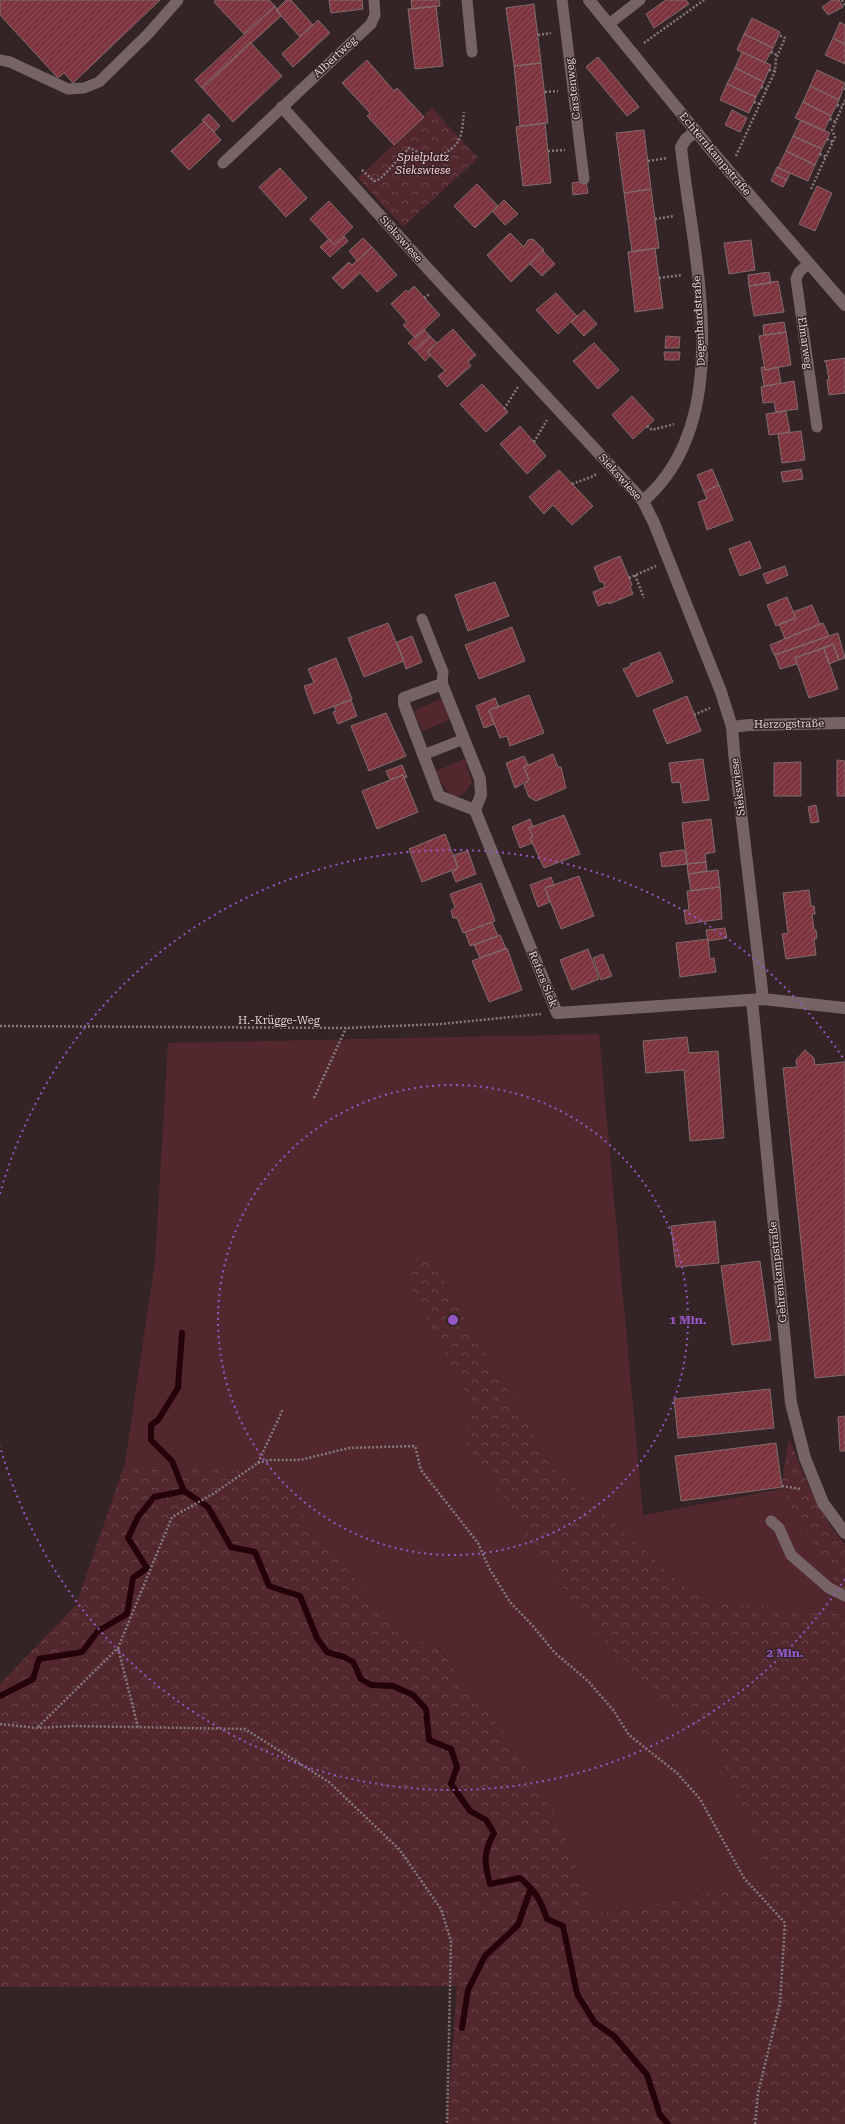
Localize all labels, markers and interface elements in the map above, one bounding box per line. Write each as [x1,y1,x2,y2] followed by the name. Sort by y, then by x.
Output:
[311,33,360,80] street label: Albertweg
[563,57,583,120] street label: Carstenweg
[677,110,753,198] street label: Echternkampstraße
[394,151,451,177] park label: Spielplatz Siekswiese
[377,213,425,265] street label: Siekswiese
[690,275,708,367] street label: Degenhardstraße
[795,316,815,371] street label: Elmarweg
[596,451,644,503] street label: Siekswiese
[754,717,824,731] street label: Herzogstraße
[728,757,748,817] street label: Siekswiese
[526,949,560,1009] street label: Refers Siek
[238,1014,321,1027] street label: H.-Krügge-Weg
[766,1221,790,1323] street label: Gehrenkampstraße
[446,1313,460,1327] centre of rings
[669,1313,707,1327] text: 1 Min.
[766,1646,804,1660] text: 2 Min.

